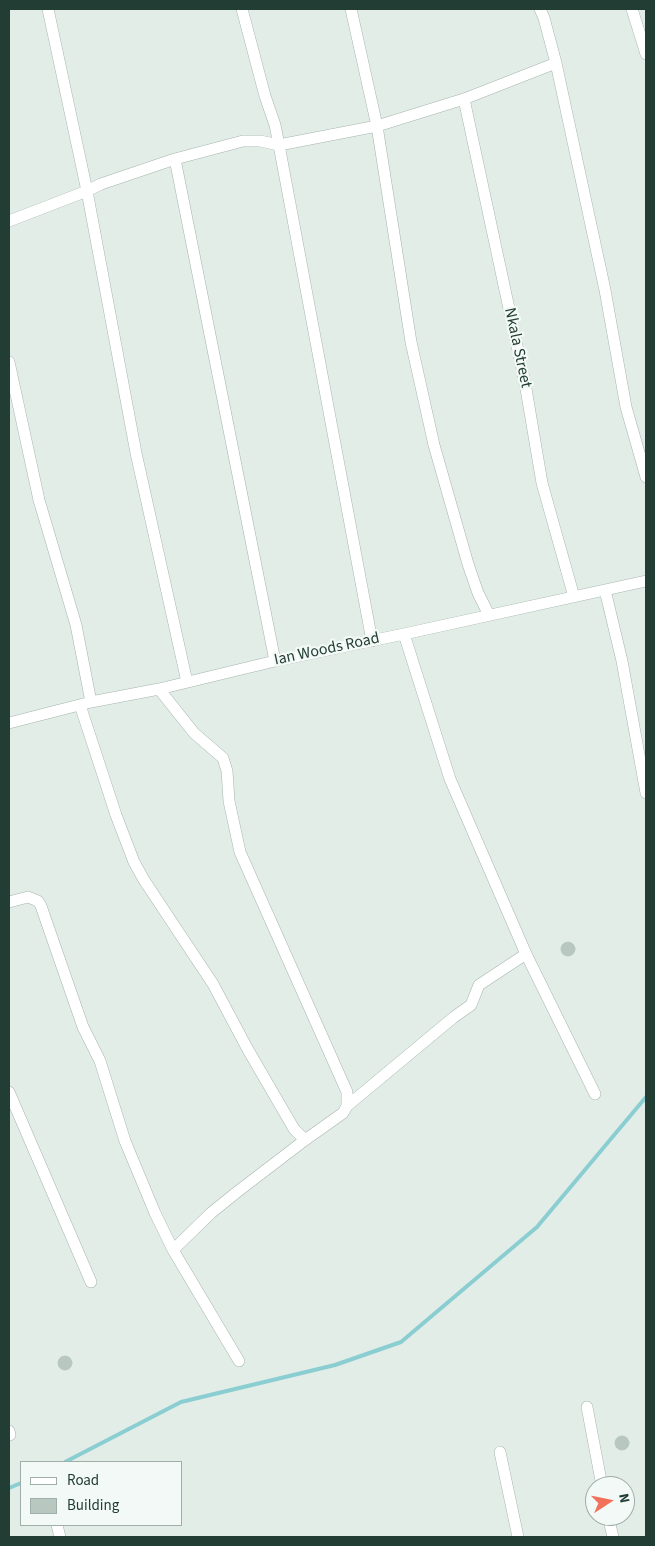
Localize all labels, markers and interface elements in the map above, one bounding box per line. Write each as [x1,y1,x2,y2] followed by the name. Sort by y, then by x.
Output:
[499,306,535,390] street label: Nkala Street
[273,629,381,671] street label: Ian Woods Road
[20,1461,182,1526] legend
[67,1470,99,1491] text: Road
[585,1476,635,1526] north arrow
[613,1492,634,1505] text: N
[67,1495,119,1516] text: Building

